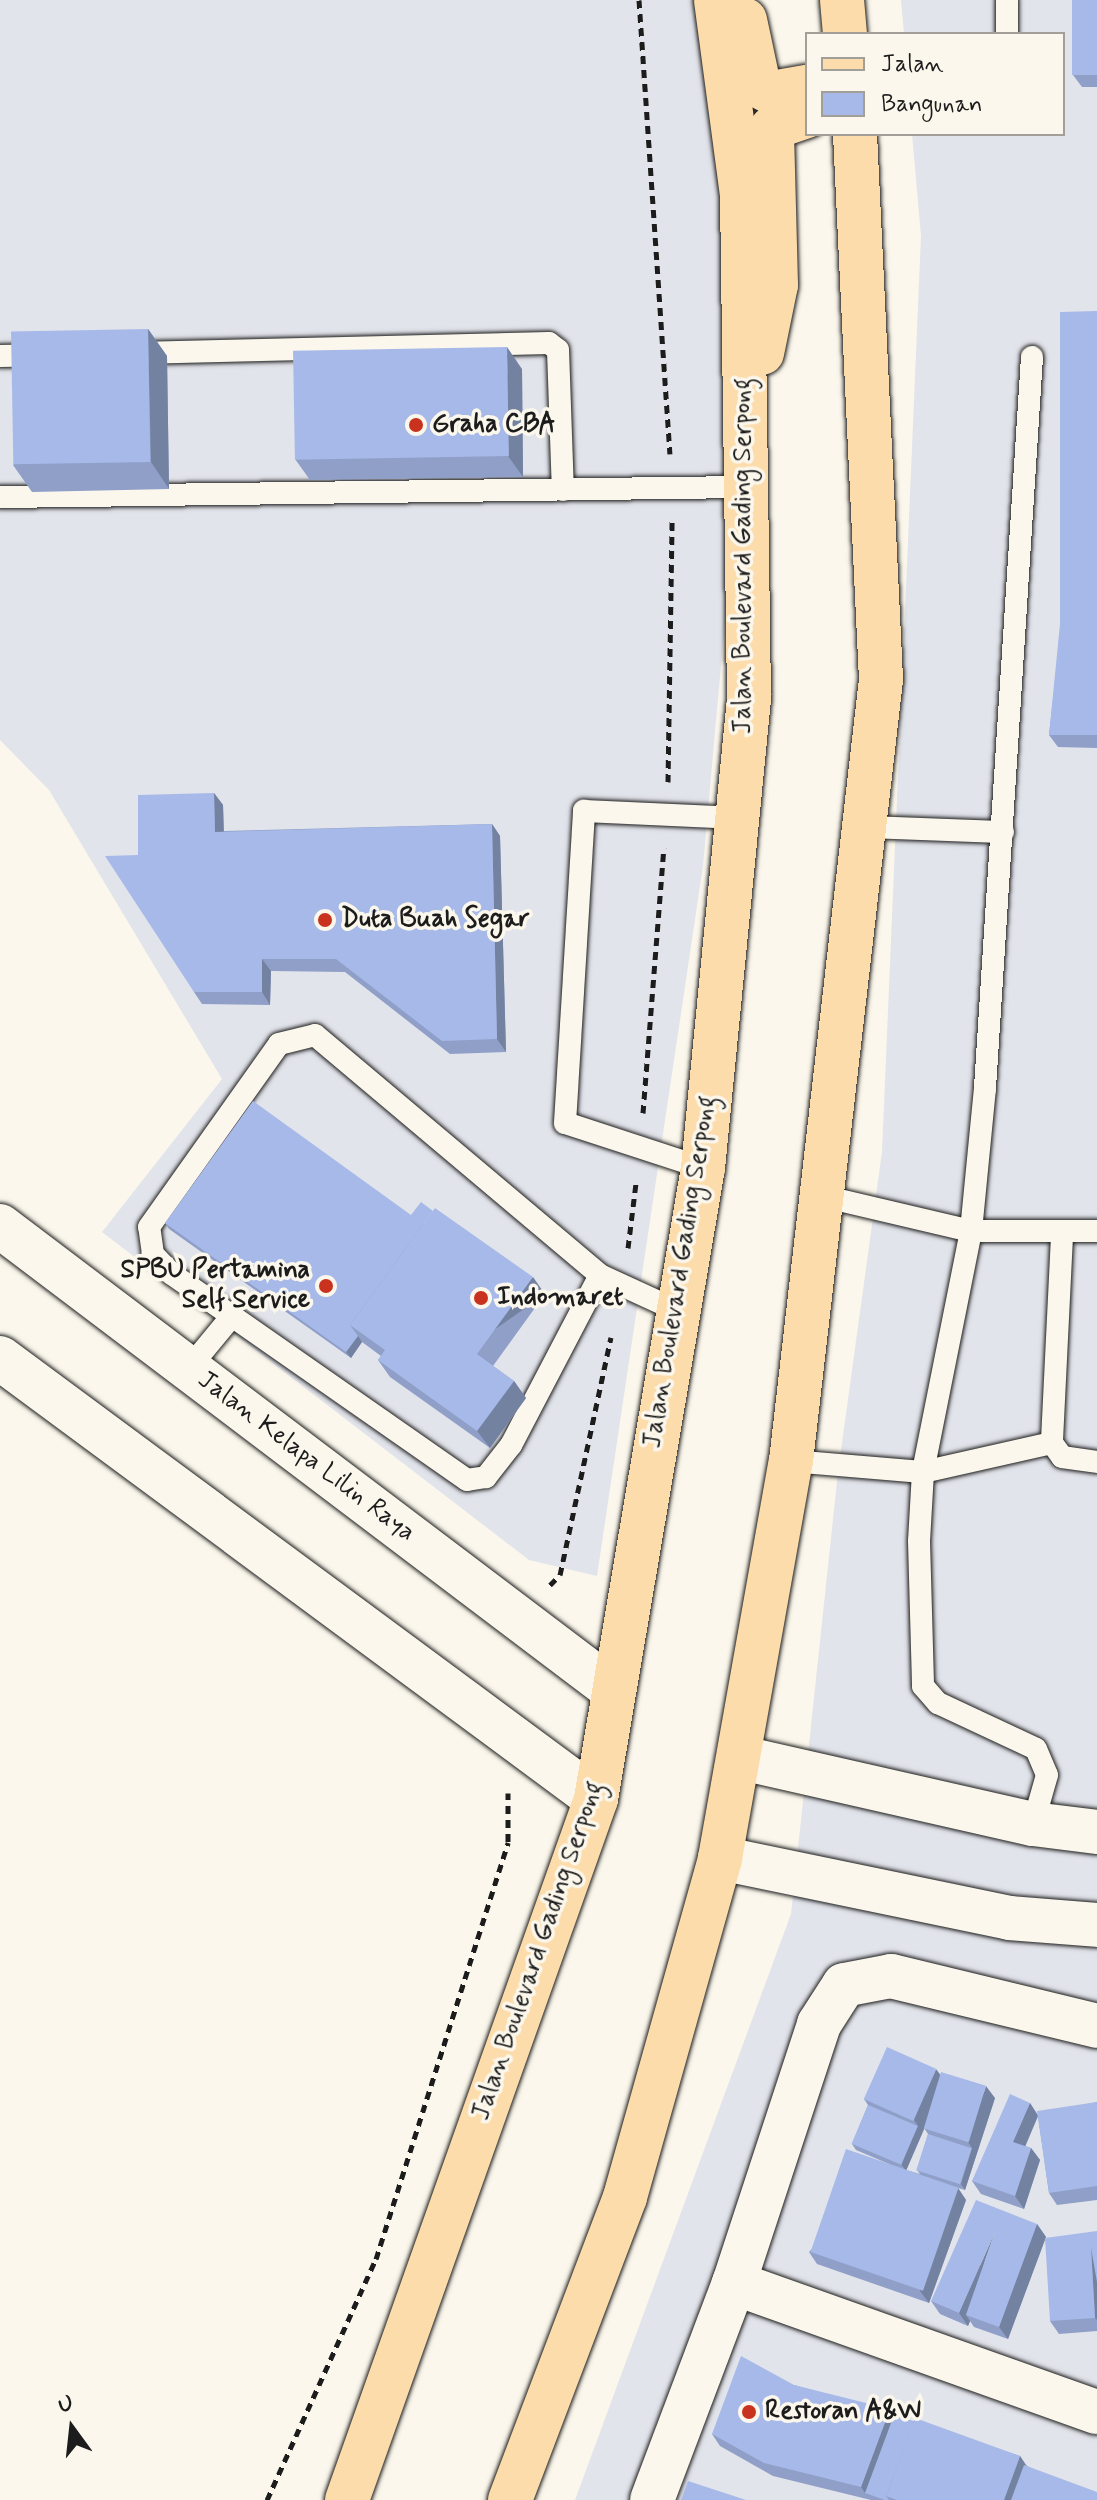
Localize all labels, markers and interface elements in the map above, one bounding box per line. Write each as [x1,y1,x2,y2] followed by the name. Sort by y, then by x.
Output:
[805,32,1065,136] legend
[881,49,944,80] text: Jalan
[881,89,982,120] text: Bangunan
[728,378,760,734] street label: Jalan Boulevard Gading Serpong
[432,409,556,441] place label: Graha CBA
[407,416,425,434] marker: Graha CBA
[341,904,525,936] place label: Duta Buah Segar
[316,911,334,929] marker: Duta Buah Segar
[638,1094,724,1450] street label: Jalan Boulevard Gading Serpong
[123,1255,310,1316] place label: SPBU Pertamina Self Service
[317,1277,335,1295] marker: SPBU Pertamina Self Service
[497,1282,623,1314] place label: Indomaret
[472,1289,490,1307] marker: Indomaret
[189,1364,423,1550] street label: Jalan Kelapa Lilin Raya
[466,1777,612,2125] street label: Jalan Boulevard Gading Serpong
[32,2388,112,2468] north arrow
[55,2389,76,2420] text: U
[765,2396,921,2428] place label: Restoran A&W
[740,2403,758,2421] marker: Restoran A&W

